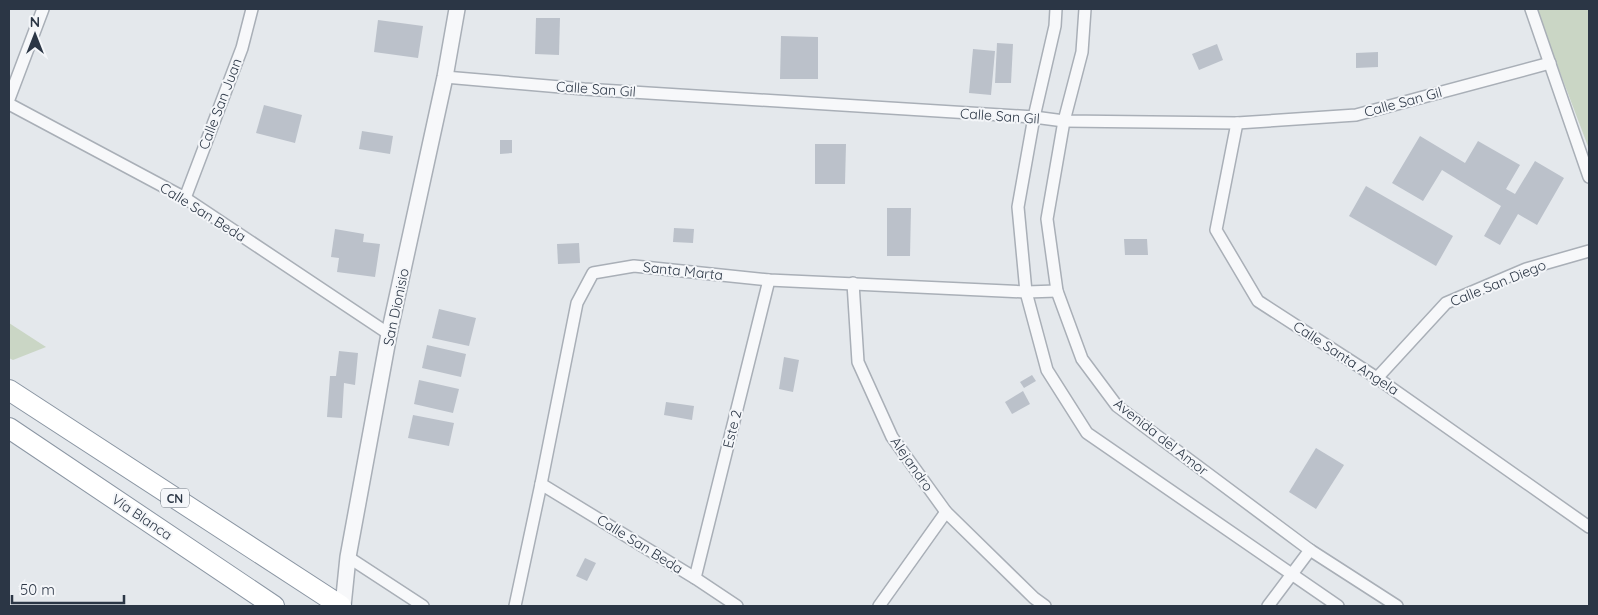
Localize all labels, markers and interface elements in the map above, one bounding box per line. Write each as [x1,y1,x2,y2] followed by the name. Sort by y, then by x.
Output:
[10,10,60,60] north arrow
[30,13,40,31] text: N
[194,56,246,152] street label: Calle San Juan
[556,77,636,101] street label: Calle San Gil
[1362,83,1444,121] street label: Calle San Gil
[960,104,1040,128] street label: Calle San Gil
[157,178,249,246] street label: Calle San Beda
[1447,256,1549,310] street label: Calle San Diego
[642,258,724,284] street label: Santa Marta
[379,267,413,347] street label: San Dionisio
[1290,317,1402,399] street label: Calle Santa Angela
[1110,395,1212,480] street label: Avenida del Amor
[719,408,745,450] street label: Este 2
[887,433,937,495] street label: Alejandro
[161,488,189,508] road number: CN
[108,490,176,544] street label: Vía Blanca
[594,510,686,578] street label: Calle San Beda
[12,572,125,604] scale bar
[20,580,55,599] text: 50 m

